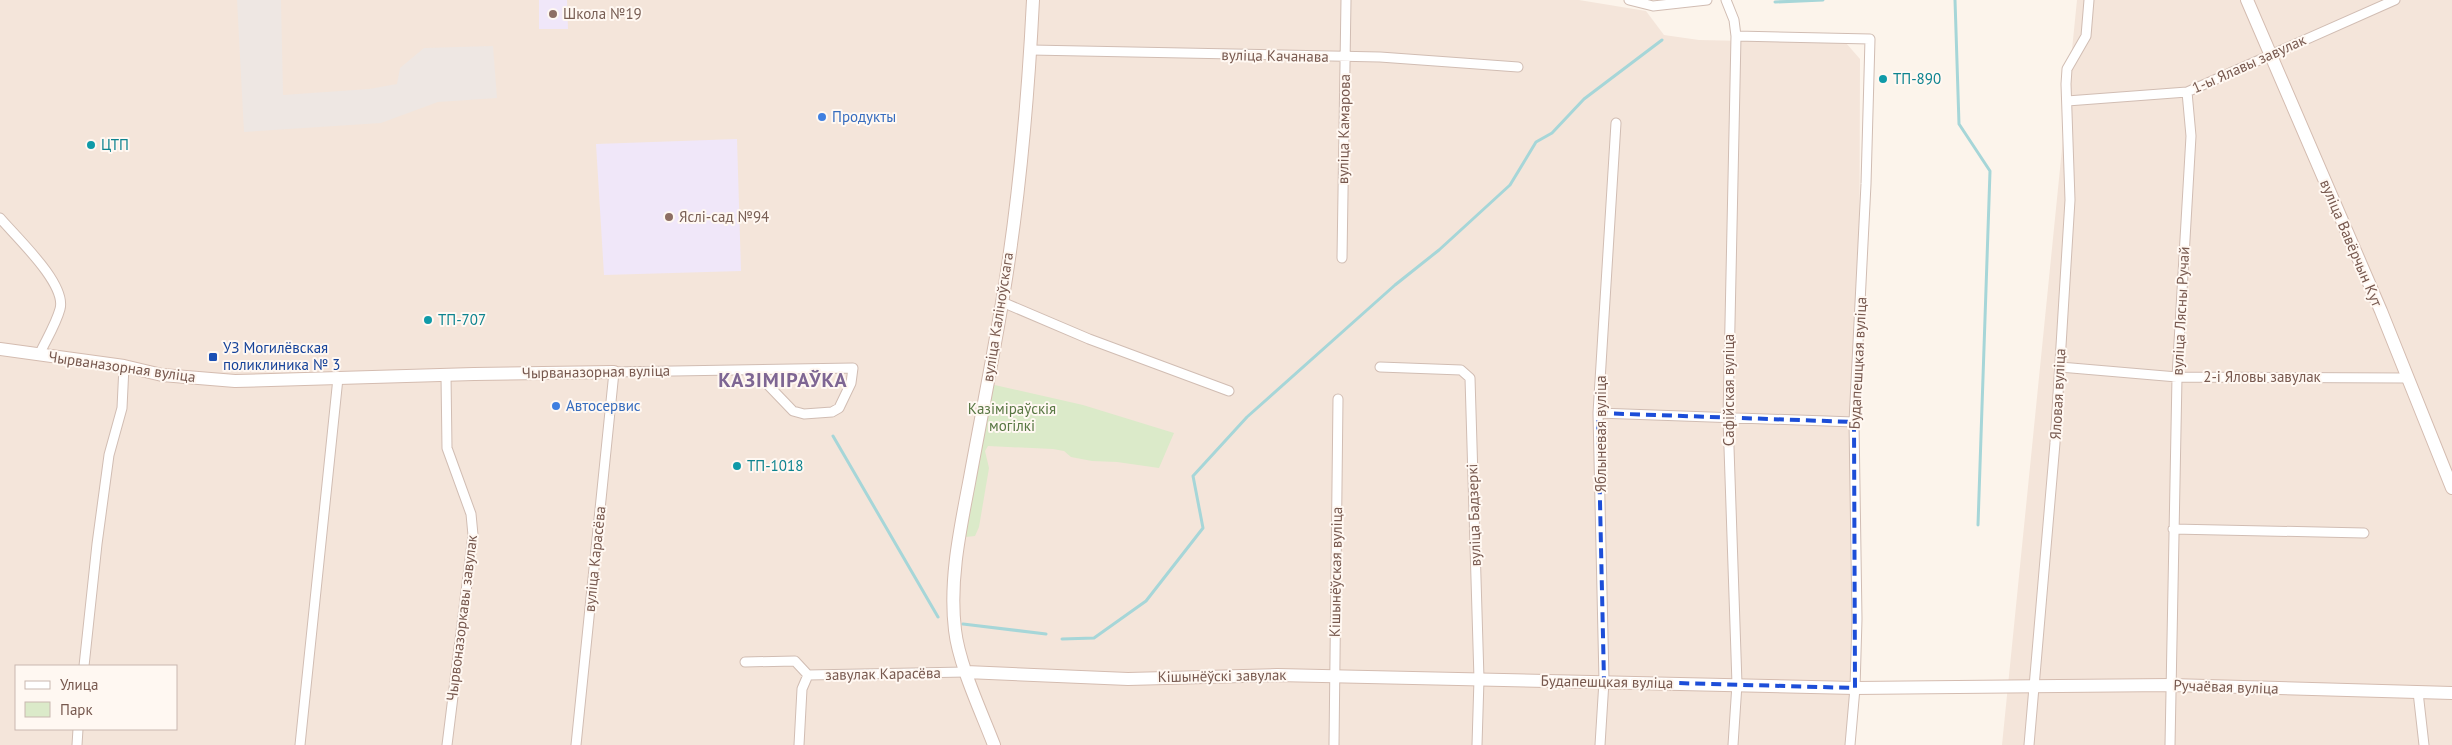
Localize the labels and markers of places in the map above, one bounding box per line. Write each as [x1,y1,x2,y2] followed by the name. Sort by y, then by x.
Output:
[563,4,642,23] place label: Школа №19
[547,8,559,20] marker: Школа №19
[1893,69,1941,88] place label: ТП-890
[1877,73,1889,85] marker: ТП-890
[832,107,896,126] place label: Продукты
[816,111,828,123] marker: Продукты
[101,135,129,154] place label: ЦТП
[85,139,97,151] marker: ЦТП
[679,207,769,226] place label: Яслі-сад №94
[663,211,675,223] marker: Яслі-сад №94
[438,310,486,329] place label: ТП-707
[422,314,434,326] marker: ТП-707
[223,338,341,374] place label: УЗ Могилёвская поликлиника № 3
[207,351,219,363] marker: УЗ Могилёвская поликлиника № 3
[566,396,641,415] place label: Автосервис
[550,400,562,412] marker: Автосервис
[747,456,803,475] place label: ТП-1018
[731,460,743,472] marker: ТП-1018

